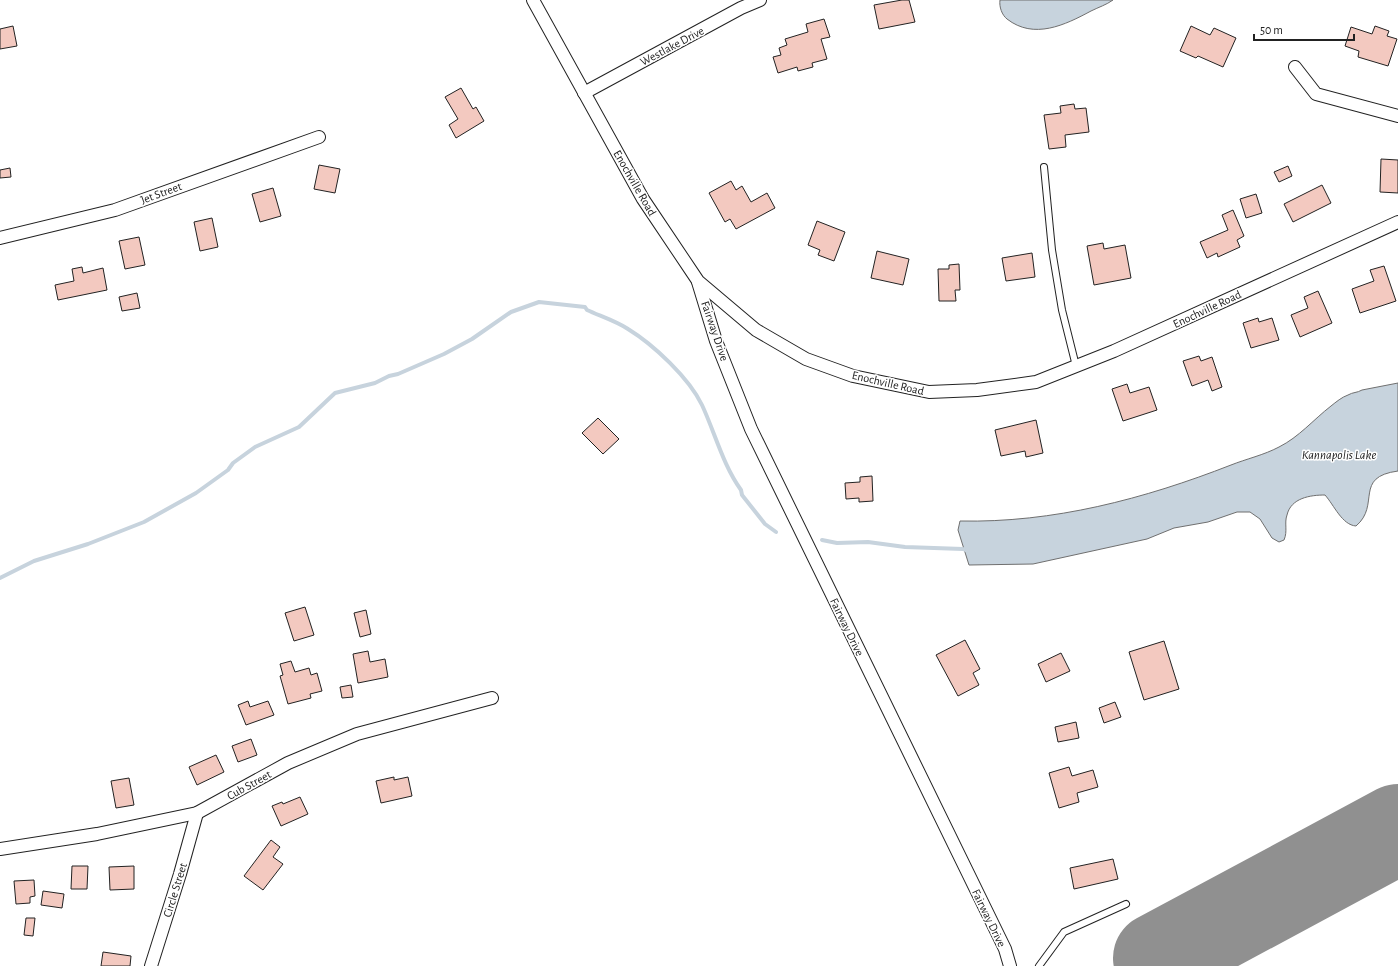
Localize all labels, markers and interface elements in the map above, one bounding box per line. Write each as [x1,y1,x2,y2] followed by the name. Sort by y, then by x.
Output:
[1254,16,1354,42] scale bar
[638,24,706,68] street label: Westlake Drive
[1260,24,1283,36] text: 50 m
[611,148,659,218] street label: Enochville Road
[139,180,183,206] street label: Jet Street
[1171,288,1243,330] street label: Enochville Road
[698,299,731,363] street label: Fairway Drive
[851,369,925,397] street label: Enochville Road
[1302,449,1376,462] water label: Kannapolis Lake
[827,596,866,658] street label: Fairway Drive
[225,768,273,802] street label: Cub Street
[161,861,189,919] street label: Circle Street
[969,887,1008,949] street label: Fairway Drive

